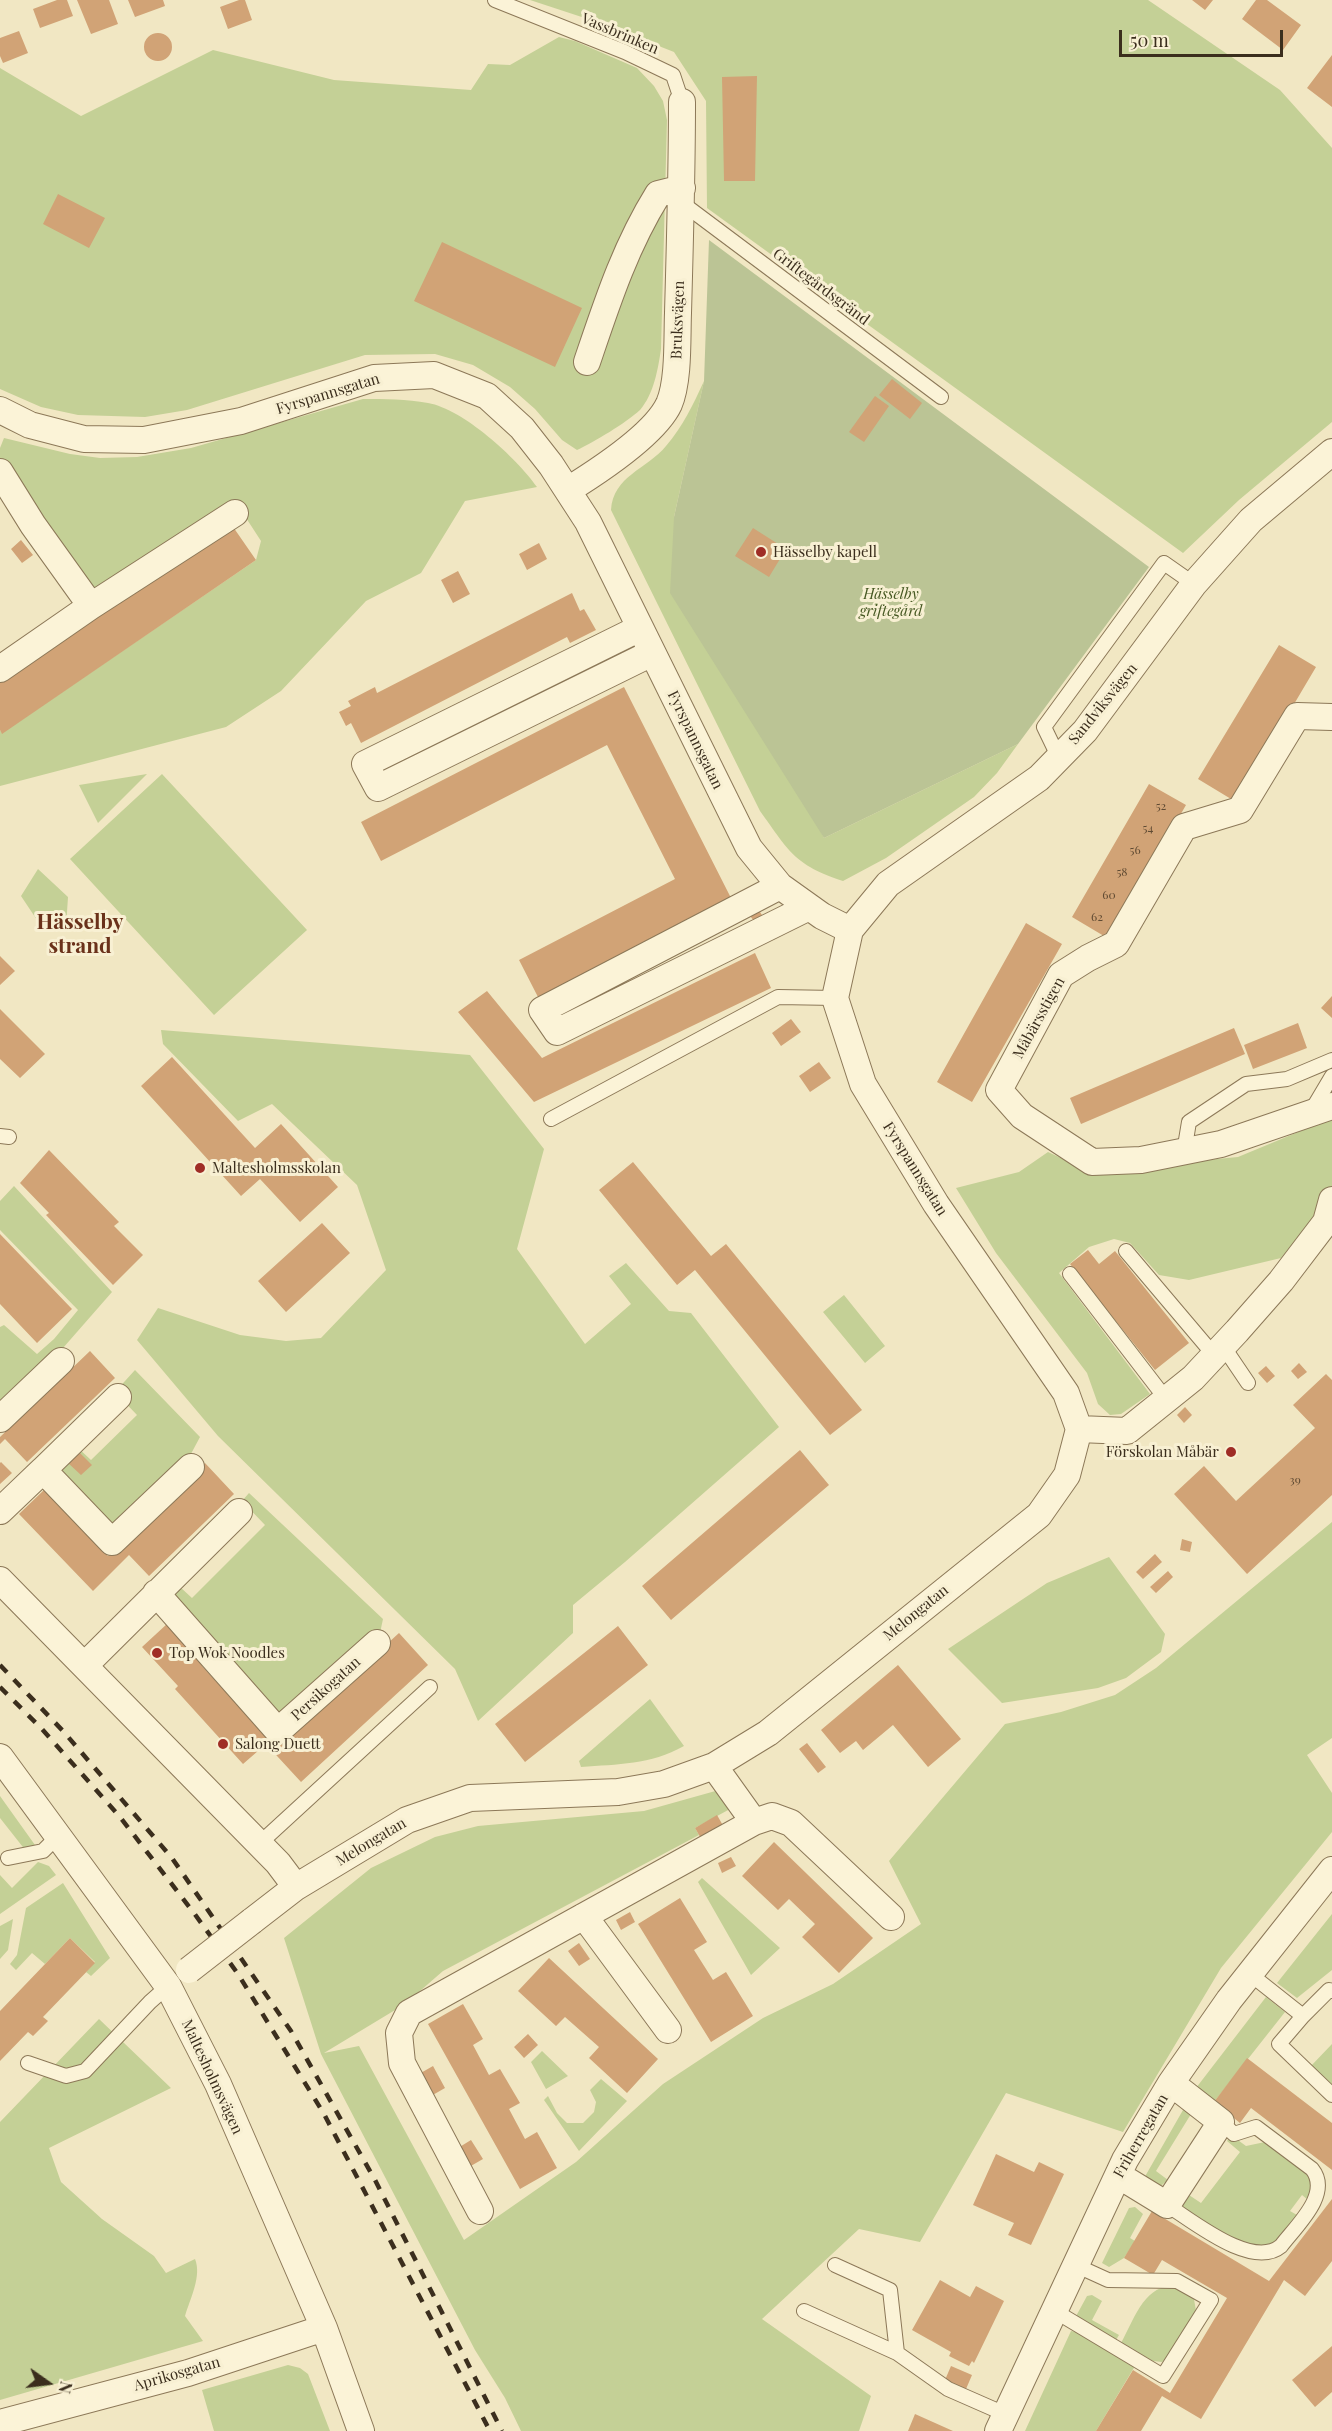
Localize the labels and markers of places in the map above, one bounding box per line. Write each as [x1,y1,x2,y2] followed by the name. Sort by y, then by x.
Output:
[773,543,877,561] place label: Hässelby kapell
[754,545,768,559] marker: Hässelby kapell
[212,1159,341,1177] place label: Maltesholmsskolan
[193,1161,207,1175] marker: Maltesholmsskolan
[1106,1443,1219,1461] place label: Förskolan Måbär
[1224,1445,1238,1459] marker: Förskolan Måbär
[169,1644,285,1662] place label: Top Wok Noodles
[150,1646,164,1660] marker: Top Wok Noodles
[235,1735,321,1753] place label: Salong Duett
[216,1737,230,1751] marker: Salong Duett

